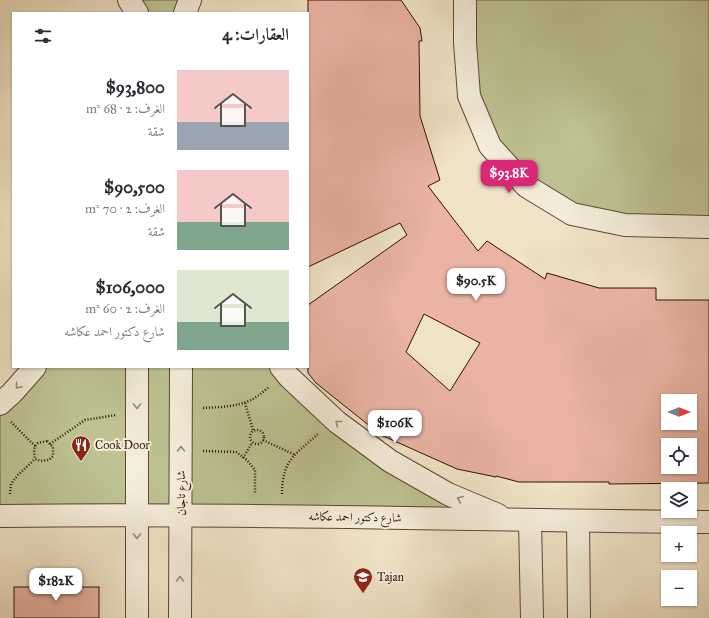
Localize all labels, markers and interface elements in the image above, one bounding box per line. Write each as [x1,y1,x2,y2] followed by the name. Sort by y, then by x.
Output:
[222,24,289,45] text: العقارات: 4
[32,25,54,47] icon: filters
[106,77,165,98] text: $93,800
[209,86,257,134] icon: home
[86,101,165,117] text: الغرف: 2 · 68 m²
[148,124,165,140] text: شقة
[476,160,542,194] pin: $93.8K
[490,165,528,181] text: $93.8K
[104,177,165,198] text: $90,500
[209,186,257,234] icon: home
[85,201,165,217] text: الغرف: 2 · 70 m²
[148,224,165,240] text: شقة
[443,268,509,302] pin: $90.5K
[456,273,496,289] text: $90.5K
[95,277,165,298] text: $106,000
[209,286,257,334] icon: home
[85,301,165,317] text: الغرف: 2 · 60 m²
[64,324,165,340] text: شارع دكتور احمد عكاشه
[16,381,23,389] one-way arrow
[661,394,697,430] north arrow
[661,394,697,606] map controls
[133,403,141,409] one-way arrow
[367,410,423,444] pin: $106K
[377,415,413,431] text: $106K
[336,420,343,427] one-way arrow
[70,434,92,462] restaurant icon: Cook Door
[95,438,150,452] place label: Cook Door
[661,438,697,474] button: locate
[177,446,185,452] one-way arrow
[174,470,192,516] street label: شارع تاجان
[661,482,697,518] button: layers
[456,496,464,504] one-way arrow
[308,509,402,529] street label: شارع دكتور احمد عكاشه
[661,526,697,562] button: +
[133,533,141,539] one-way arrow
[352,566,374,594] school or university icon: Tajan
[28,568,84,602] pin: $182K
[377,570,405,584] place label: Tajan
[661,570,697,606] button: −
[38,573,74,589] text: $182K
[176,576,184,582] one-way arrow

